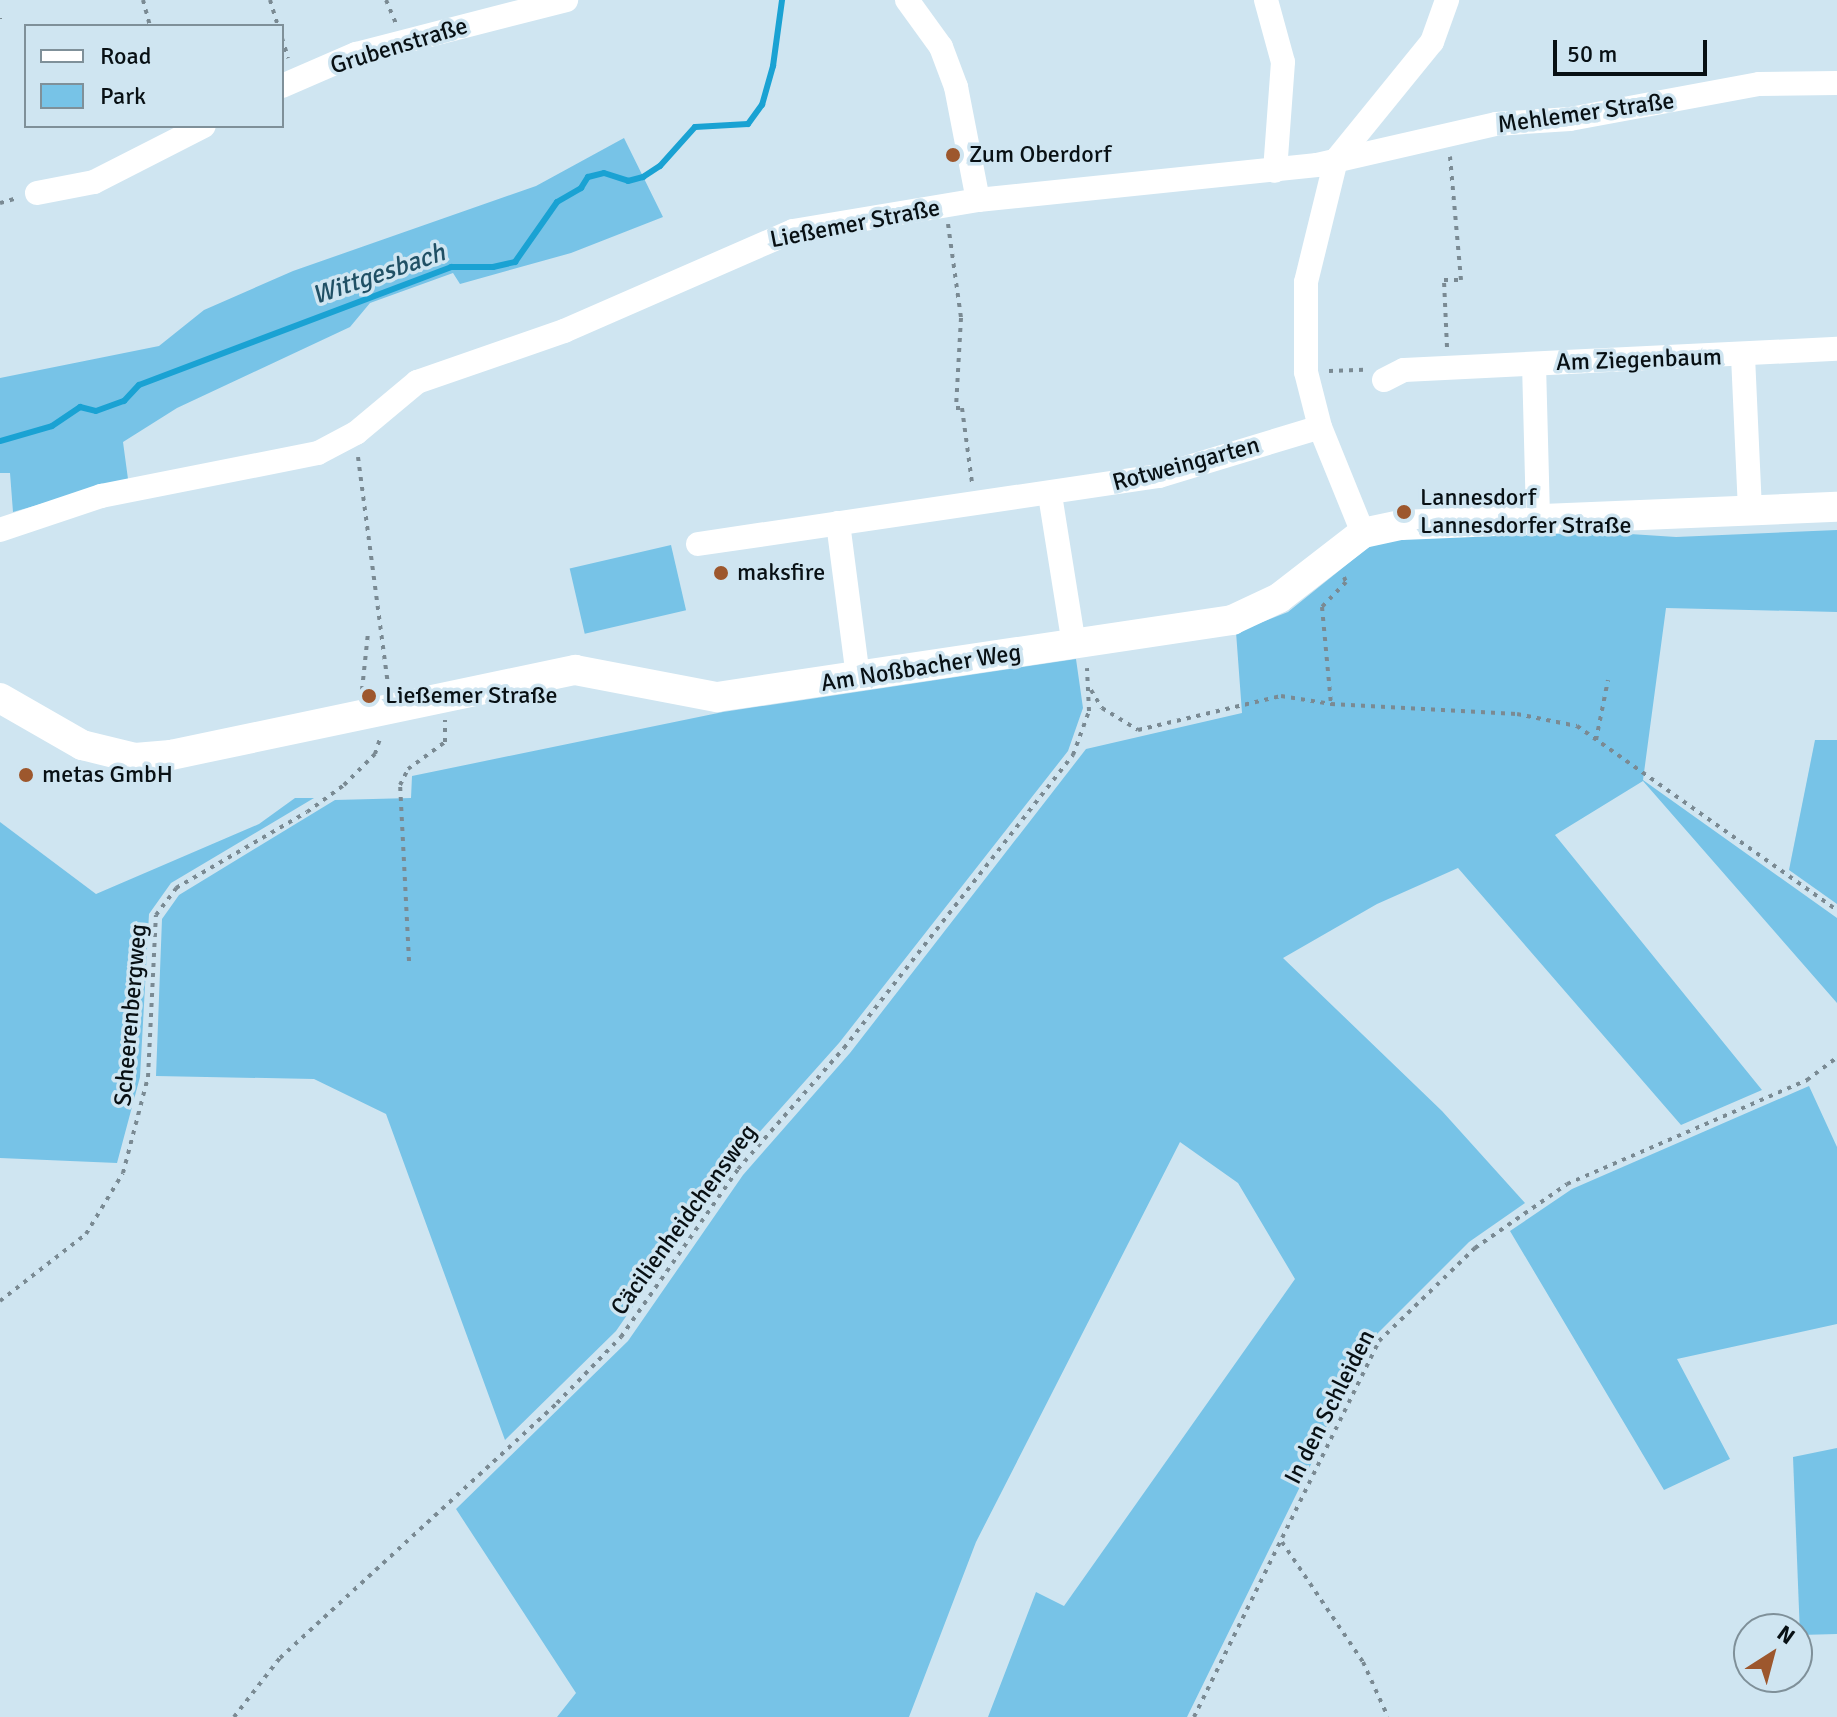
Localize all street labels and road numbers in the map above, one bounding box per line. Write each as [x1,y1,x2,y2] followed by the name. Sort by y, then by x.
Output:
[327,11,471,81] street label: Grubenstraße
[1496,86,1676,140] street label: Mehlemer Straße
[768,193,942,255] street label: Ließemer Straße
[1556,343,1722,377] street label: Am Ziegenbaum
[1109,431,1263,497] street label: Rotweingarten
[819,638,1023,698] street label: Am Noßbacher Weg
[109,923,153,1107] street label: Scheerenbergweg
[605,1119,763,1321] street label: Cäcilienheidchensweg
[1279,1325,1381,1489] street label: In den Schleiden

